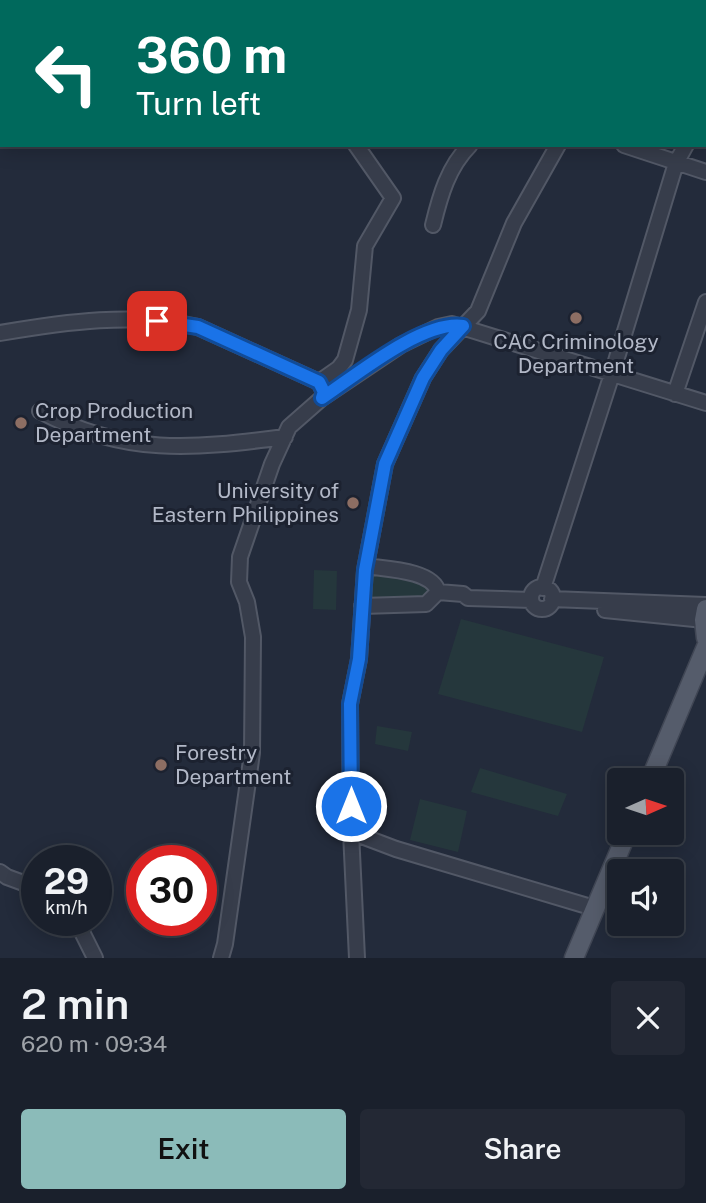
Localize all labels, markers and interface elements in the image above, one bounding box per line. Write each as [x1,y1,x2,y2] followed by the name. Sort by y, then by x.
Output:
[136,26,287,84] text: 360 m
[21,28,112,119] icon: left
[136,85,261,122] text: Turn left
[127,291,187,351] pin
[138,302,176,340] icon: arrive
[568,310,584,326] marker: CAC Criminology Department
[493,329,659,378] place label: CAC Criminology Department
[35,398,193,447] place label: Crop Production Department
[13,415,29,431] marker: Crop Production Department
[152,478,339,527] place label: University of Eastern Philippines
[345,495,361,511] marker: University of Eastern Philippines
[175,740,291,789] place label: Forestry Department
[153,757,169,773] marker: Forestry Department
[607,768,684,845] north arrow
[607,768,684,936] map controls
[314,769,388,843] position arrow
[126,845,217,936] speed limit sign: 30
[607,859,684,936] button: sound
[44,861,89,902] text: 29
[45,897,88,918] text: km/h
[21,979,129,1028] text: 2 min
[611,981,685,1055] button: close
[21,1030,167,1057] text: 620 m · 09:34
[21,1109,346,1189] button: Exit
[360,1109,685,1189] button: Share

